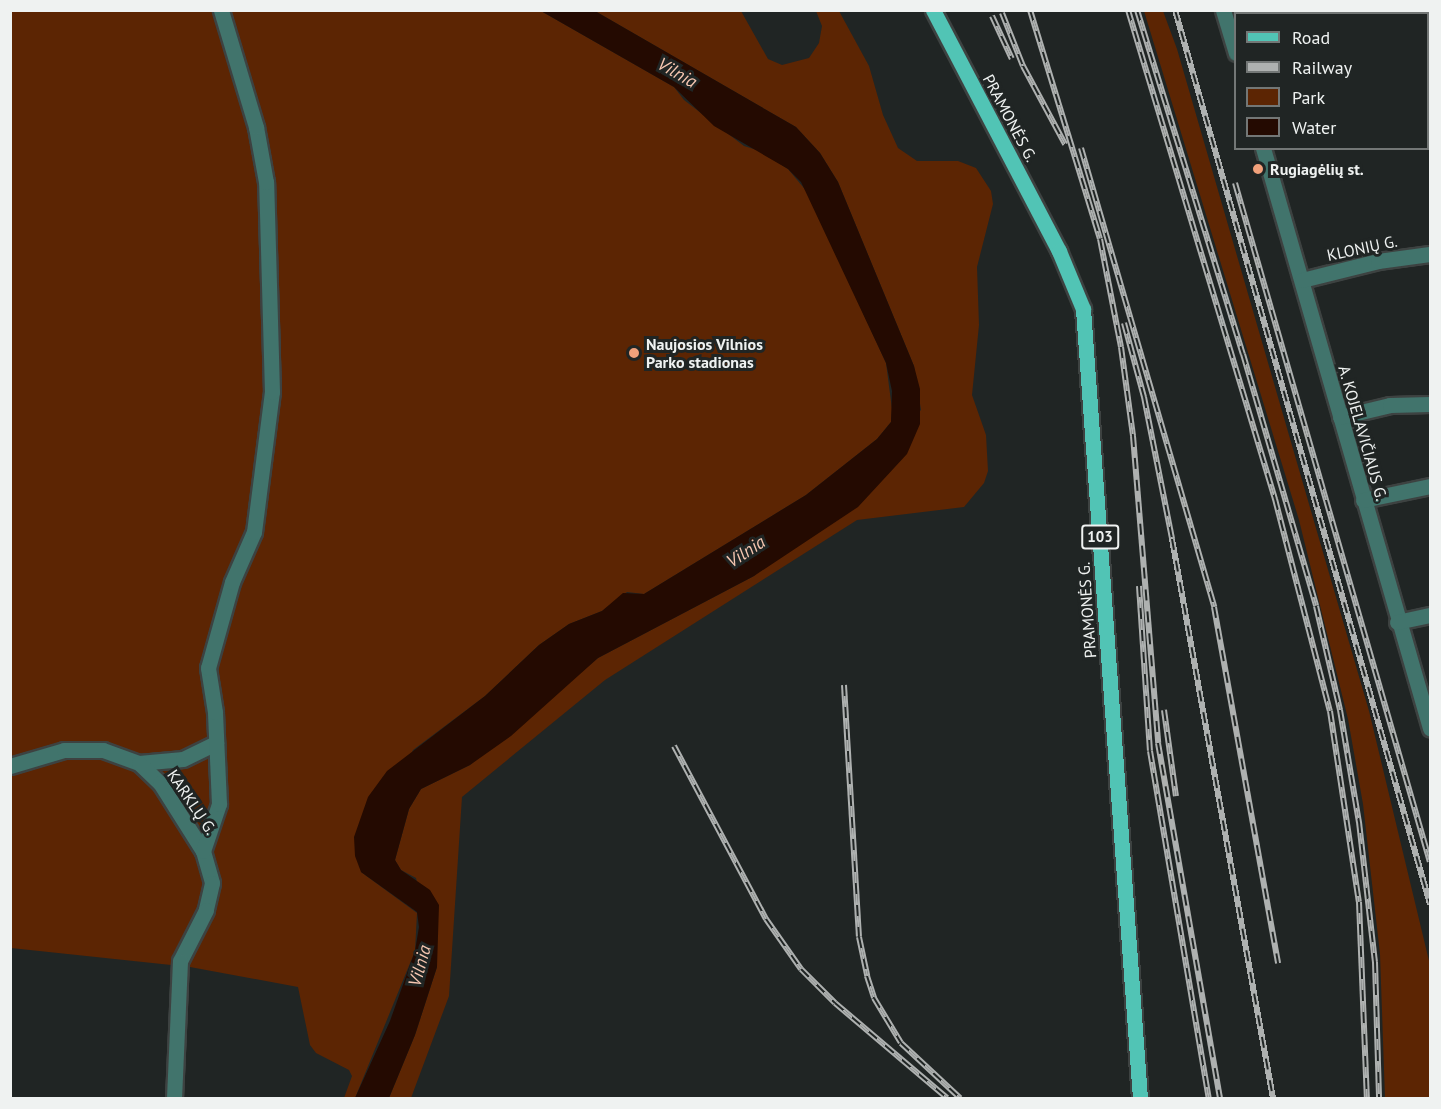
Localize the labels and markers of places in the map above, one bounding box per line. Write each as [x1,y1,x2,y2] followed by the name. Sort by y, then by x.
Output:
[1270,159,1364,179] place label: Rugiagėlių st.
[1251,162,1265,176] marker: Rugiagėlių st.
[646,334,763,372] place label: Naujosios Vilnios Parko stadionas
[627,346,641,360] marker: Naujosios Vilnios Parko stadionas

